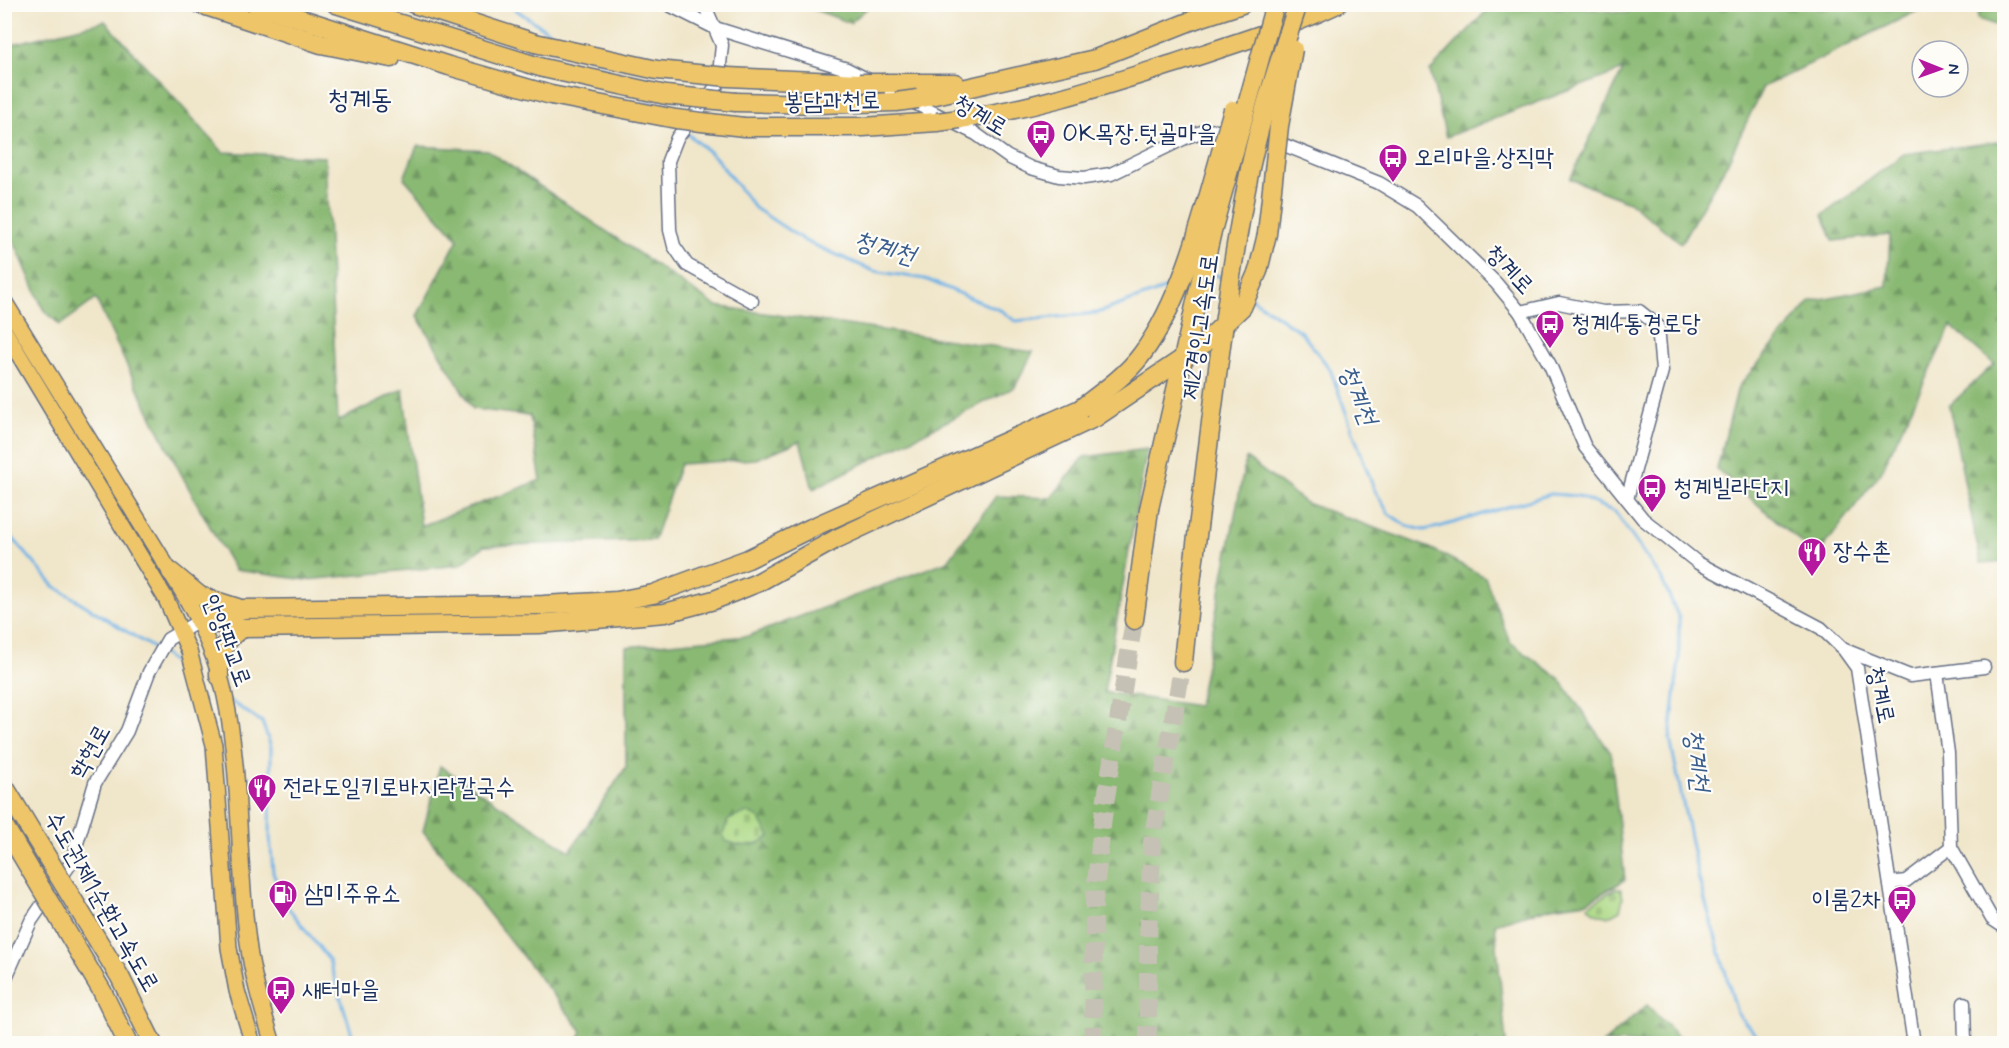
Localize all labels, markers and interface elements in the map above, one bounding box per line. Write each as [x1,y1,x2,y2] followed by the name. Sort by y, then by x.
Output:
[1910,39,1970,99] north arrow
[1943,64,1964,75] text: N
[327,83,393,118] district label: 청계동
[783,86,881,118] street label: 봉담과천로
[947,88,1013,144] street label: 청계로
[1025,118,1057,160] bus stop icon: OK목장.텃골마을
[1062,119,1216,150] place label: OK목장.텃골마을
[1377,142,1409,184] bus stop icon: 오리마을.상직막
[1414,143,1554,174] place label: 오리마을.상직막
[849,224,922,275] water label: 청계천
[1478,238,1540,302] street label: 청계로
[1175,252,1227,402] street label: 제2경인고속도로
[1534,308,1566,350] bus stop icon: 청계4통경로당
[1571,309,1701,340] place label: 청계4통경로당
[1329,360,1386,433] water label: 청계천
[1636,472,1668,514] bus stop icon: 청계빌라단지
[1673,473,1789,504] place label: 청계빌라단지
[1796,536,1828,578] restaurant icon: 장수촌
[1833,537,1891,568] place label: 장수촌
[194,590,258,692] street label: 안양판교로
[1859,663,1901,727] street label: 청계로
[63,719,119,785] street label: 학현로
[1675,727,1717,796] water label: 청계천
[246,772,278,814] restaurant icon: 전라도일키로바지락칼국수
[283,773,515,804] place label: 전라도일키로바지락칼국수
[37,806,165,998] street label: 수도권제1순환고속도로
[267,878,299,920] fuel station icon: 삼미주유소
[304,879,401,910] place label: 삼미주유소
[1886,884,1918,926] bus stop icon: 이룸2차
[1811,885,1881,916] place label: 이룸2차
[265,974,297,1016] bus stop icon: 새터마을
[302,975,379,1006] place label: 새터마을

